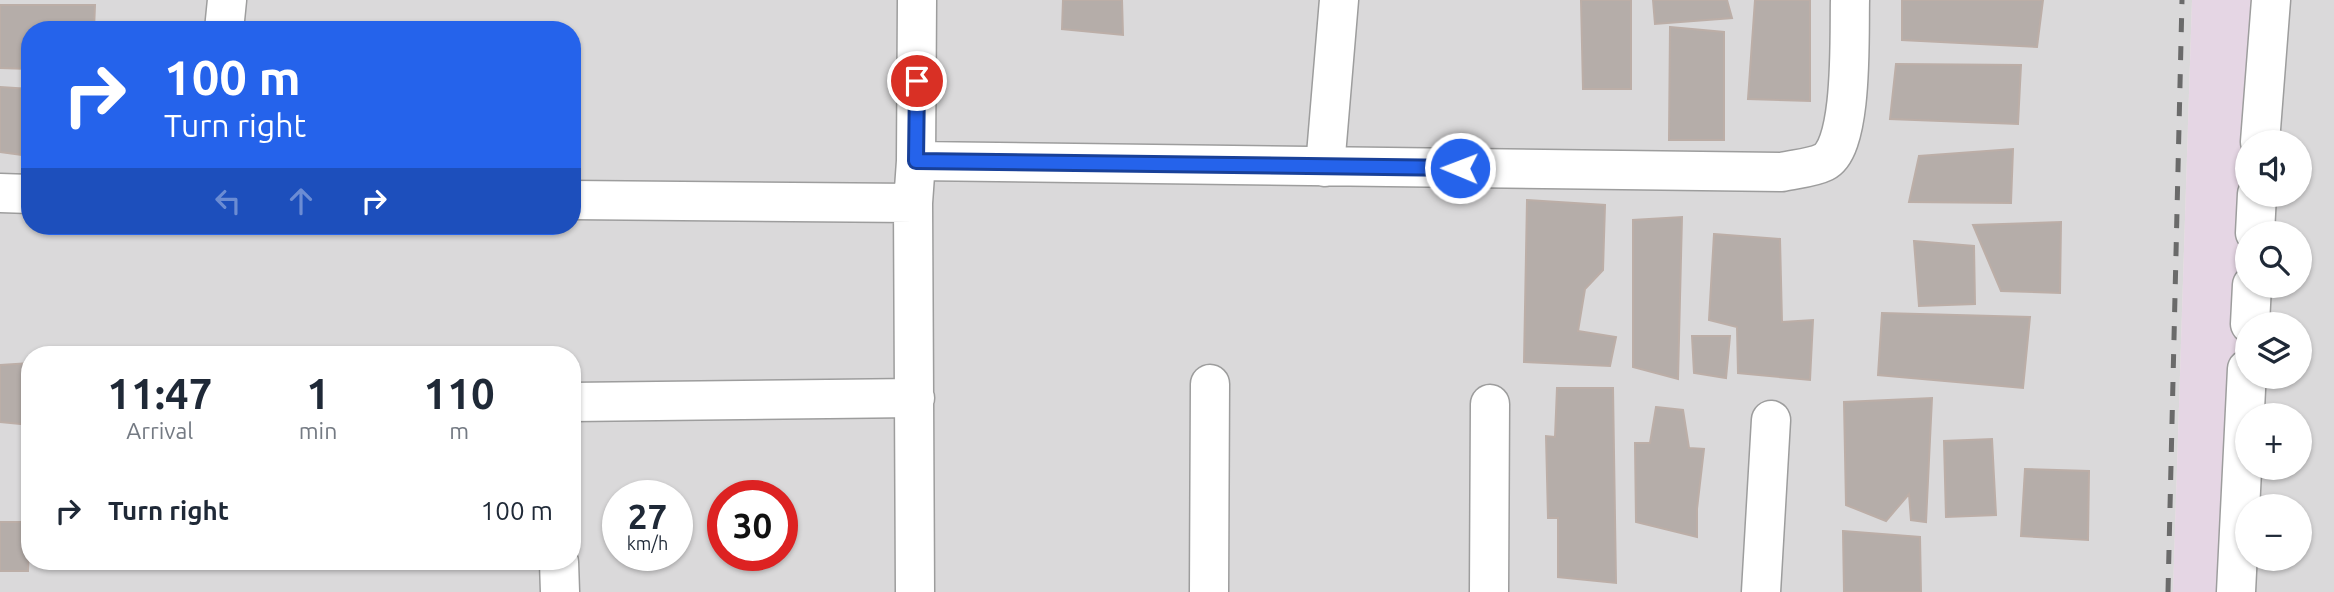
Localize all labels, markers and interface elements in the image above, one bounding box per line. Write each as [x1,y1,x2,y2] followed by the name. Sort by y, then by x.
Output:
[49,49,140,140] icon: right
[164,49,301,104] text: 100 m
[887,51,947,111] pin
[898,62,936,100] icon: arrive
[164,107,306,143] text: Turn right
[2235,130,2312,571] map controls
[2235,130,2312,207] button: sound
[1423,131,1497,205] position arrow
[209,182,247,220] icon: left
[282,182,320,220] icon: ahead
[355,182,393,220] icon: right
[2235,221,2312,298] button: search
[2235,312,2312,389] button: layers
[107,370,212,417] text: 11:47
[306,370,330,417] text: 1
[424,370,495,417] text: 110
[2235,403,2312,480] button: +
[126,418,193,443] text: Arrival
[299,418,337,443] text: min
[449,418,469,443] text: m
[707,480,798,571] speed limit sign: 30
[49,492,87,530] icon: right
[2235,494,2312,571] button: −
[108,496,229,525] text: Turn right
[481,496,553,525] text: 100 m
[628,496,667,536] text: 27
[627,533,668,553] text: km/h

